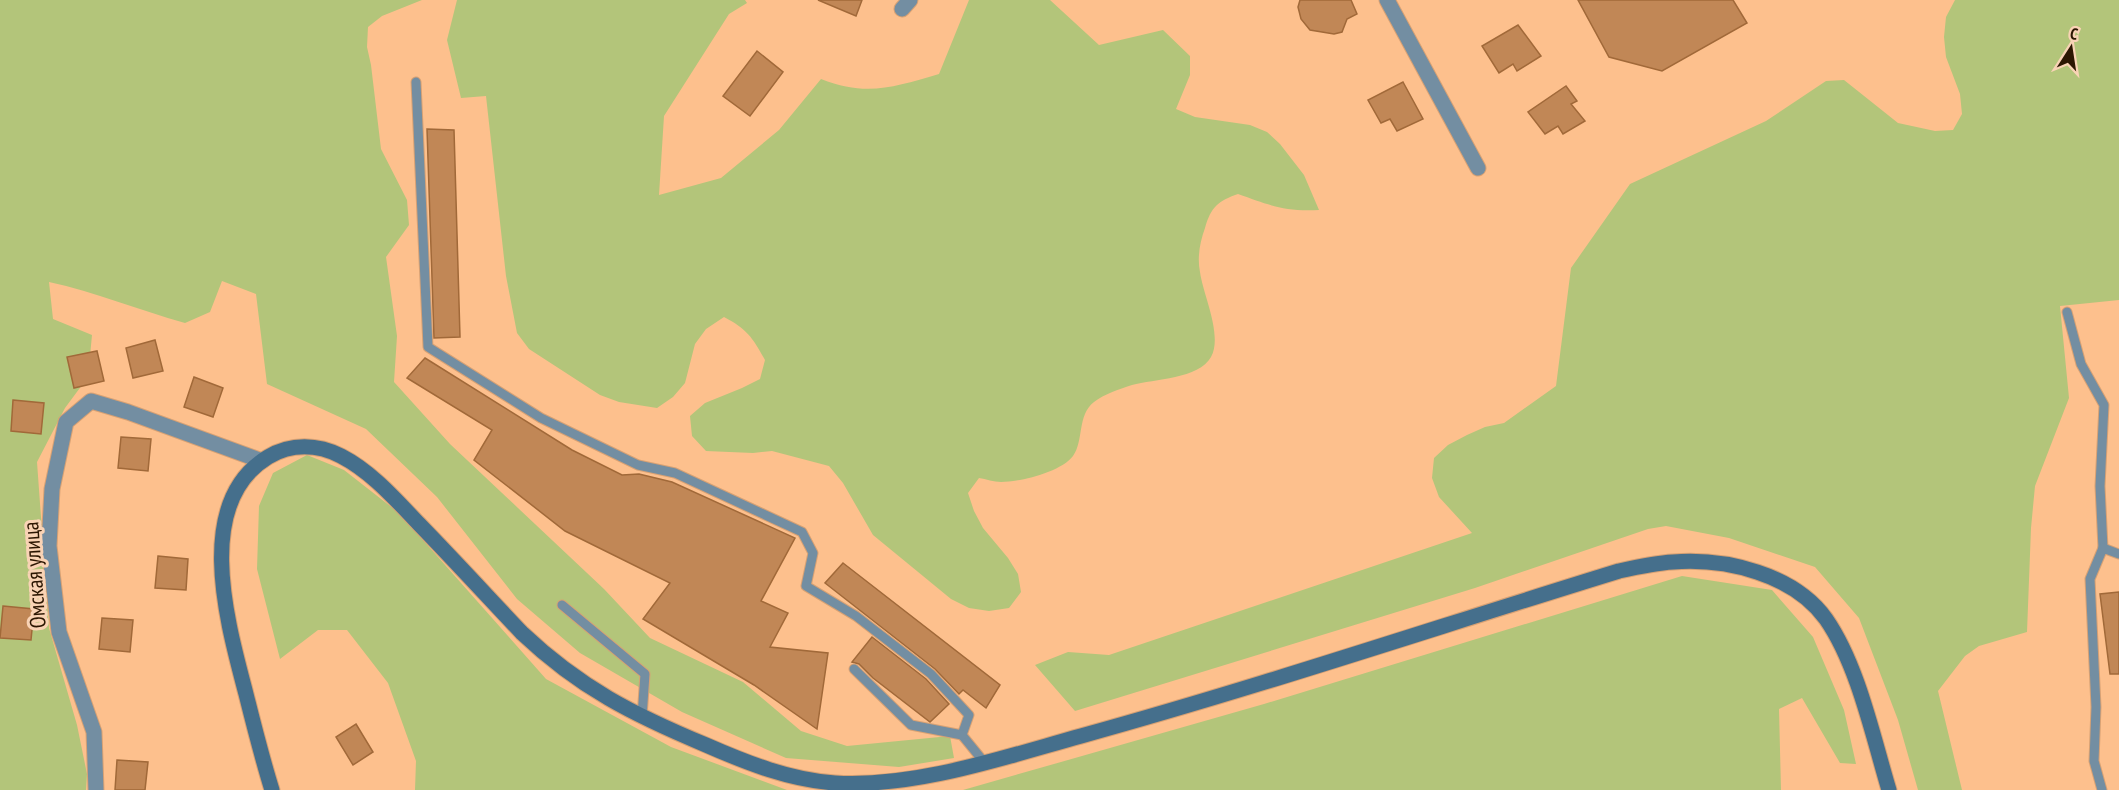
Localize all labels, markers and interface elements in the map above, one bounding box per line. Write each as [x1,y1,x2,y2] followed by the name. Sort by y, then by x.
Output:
[2041,18,2101,78] north arrow
[2068,23,2080,44] text: С
[16,521,52,629] street label: Омская улица

